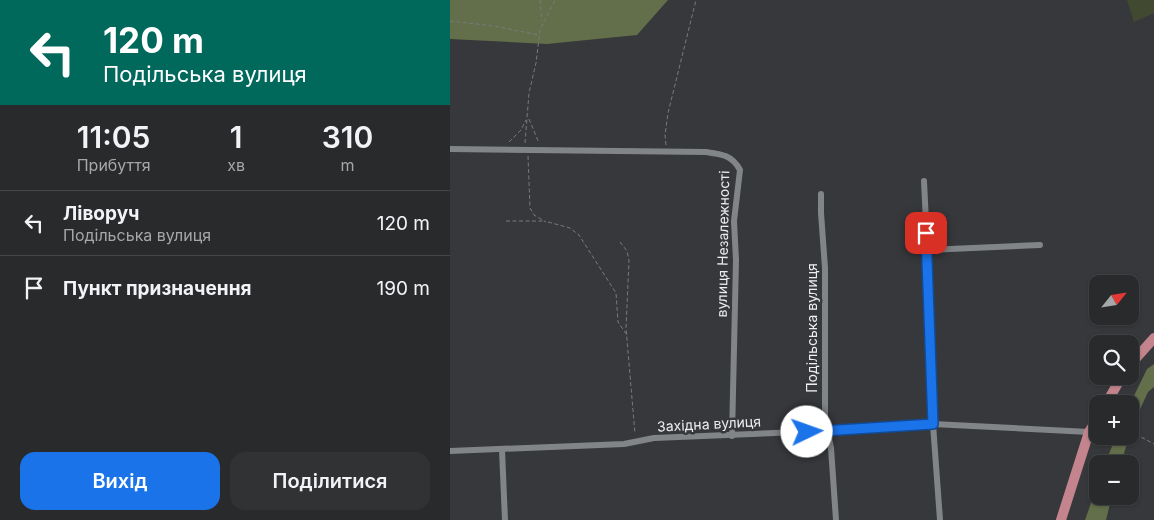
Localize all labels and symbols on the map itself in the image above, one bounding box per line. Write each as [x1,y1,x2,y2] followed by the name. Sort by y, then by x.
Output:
[713,170,732,318] street label: вулиця Незалежності
[905,212,947,254] pin
[803,263,820,393] street label: Подільська вулиця
[1089,275,1139,325] north arrow
[780,405,832,457] position arrow
[657,412,761,435] street label: Західна вулиця

